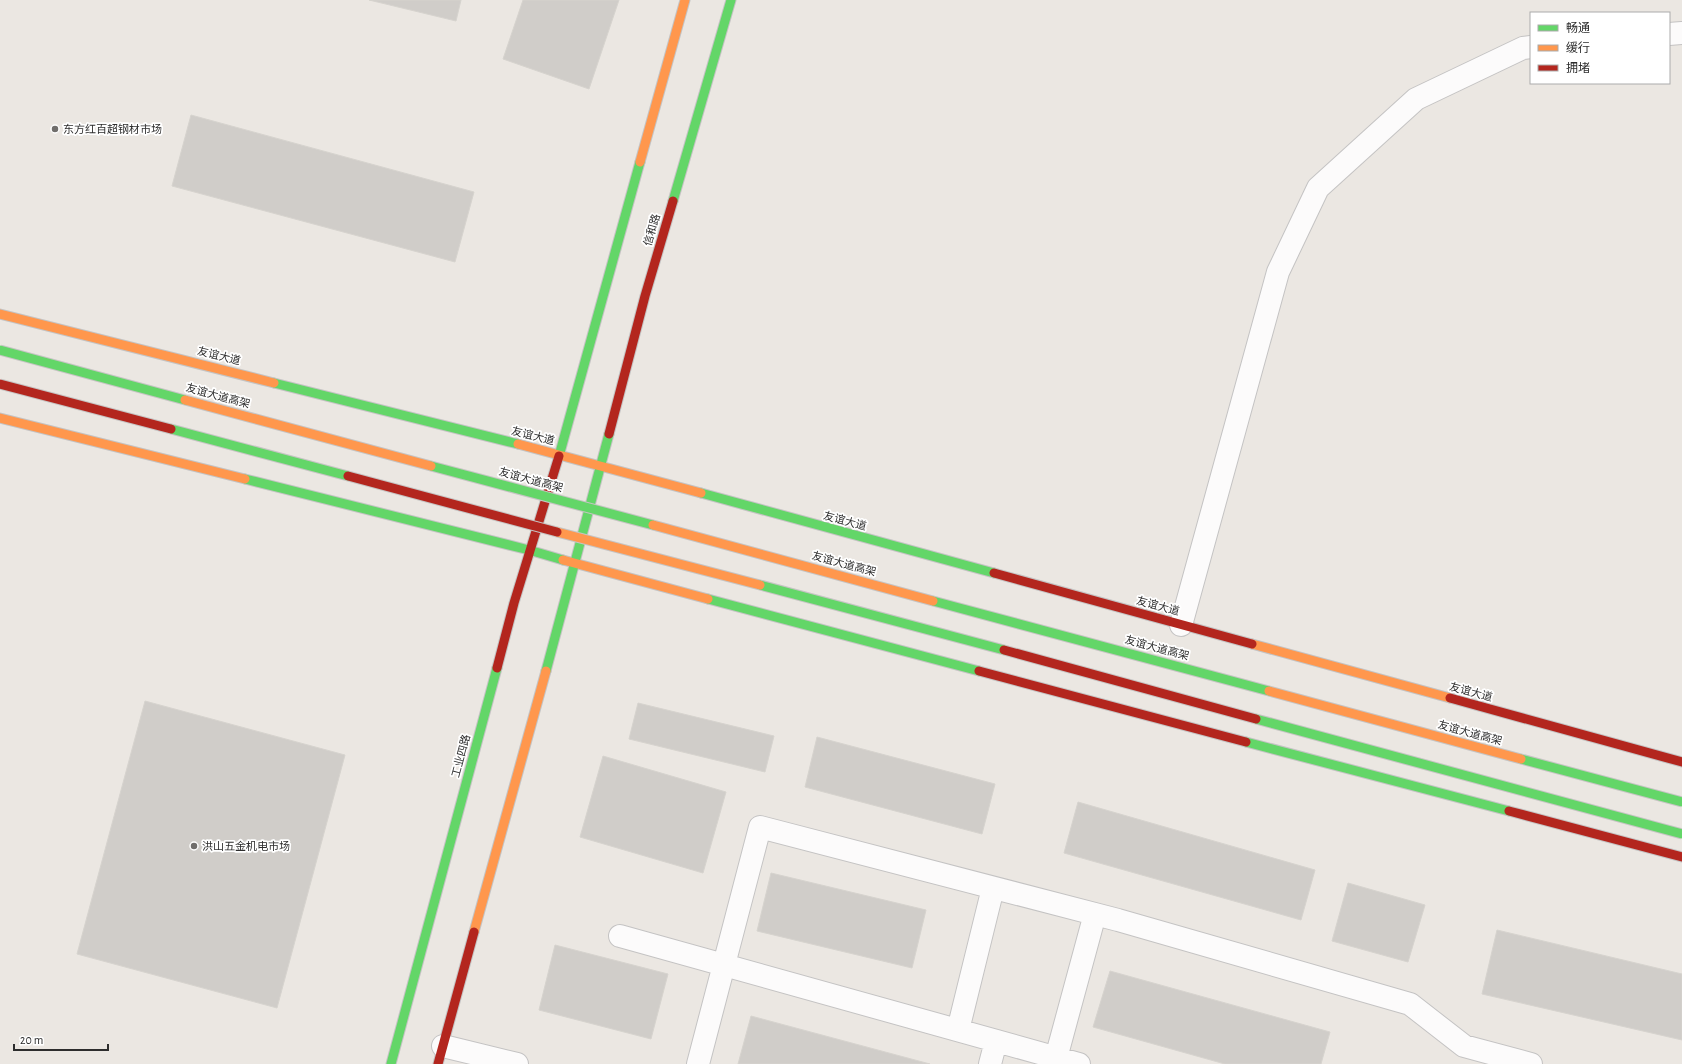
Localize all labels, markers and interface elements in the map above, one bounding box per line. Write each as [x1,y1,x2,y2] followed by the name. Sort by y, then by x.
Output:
[1530,12,1670,84] legend
[1566,21,1590,34] text: 畅通
[1566,41,1590,54] text: 缓行
[1566,62,1590,74] text: 拥堵
[63,123,162,135] place label: 东方红百超钢材市场
[50,124,60,134] marker: 东方红百超钢材市场
[641,212,662,247] street label: 信和路
[196,344,242,367] street label: 友谊大道
[185,381,252,410] street label: 友谊大道高架
[510,424,556,447] street label: 友谊大道
[498,465,565,494] street label: 友谊大道高架
[822,509,868,532] street label: 友谊大道
[811,549,878,578] street label: 友谊大道高架
[1135,594,1181,617] street label: 友谊大道
[1124,633,1191,662] street label: 友谊大道高架
[1448,680,1494,703] street label: 友谊大道
[1437,718,1504,747] street label: 友谊大道高架
[449,733,472,779] street label: 工业四路
[202,840,290,852] place label: 洪山五金机电市场
[189,841,199,851] marker: 洪山五金机电市场
[14,1026,108,1052] scale bar
[20,1034,43,1046] text: 20 m

